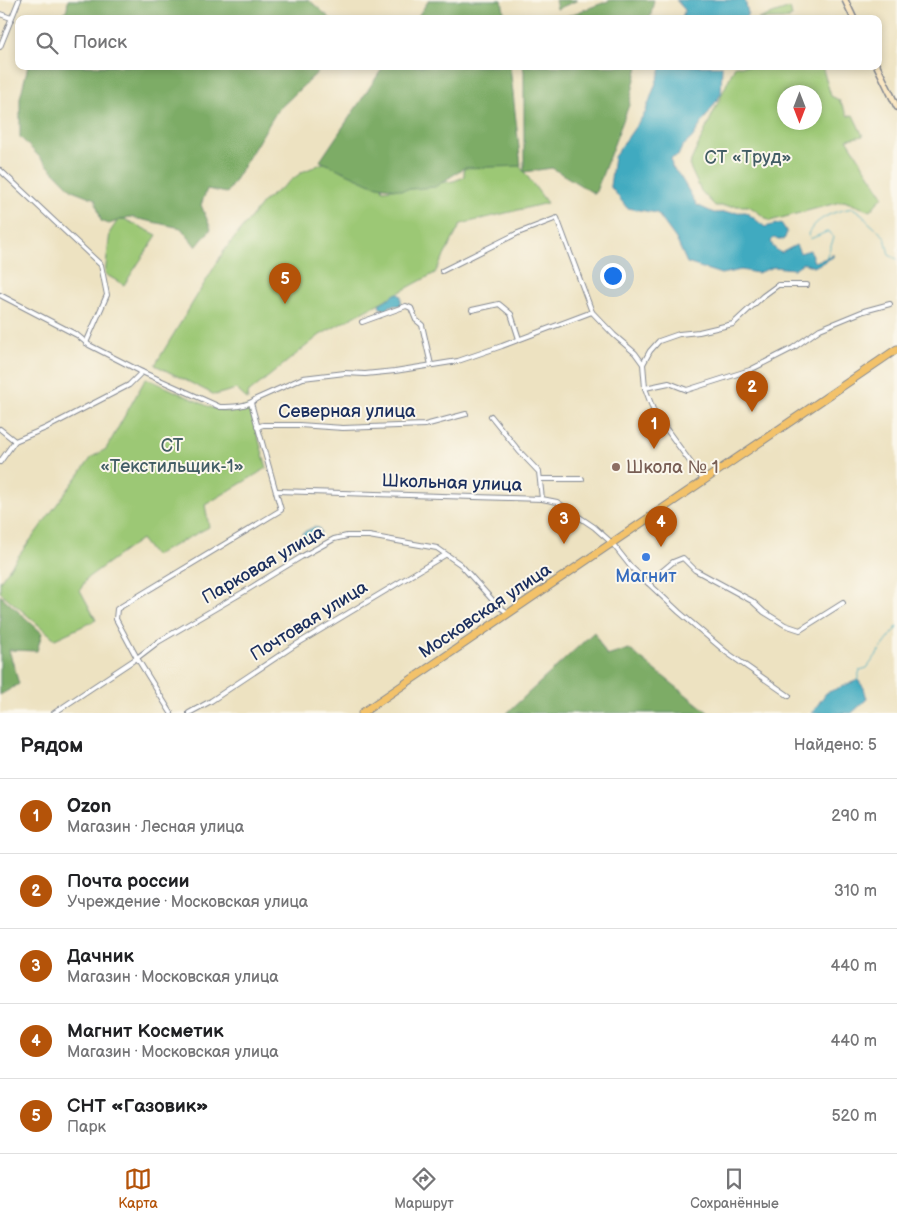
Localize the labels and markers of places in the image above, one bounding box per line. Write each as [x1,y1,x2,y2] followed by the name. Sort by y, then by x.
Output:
[269,263,301,304] pin: 5
[736,371,768,412] pin: 2
[638,408,670,449] pin: 1
[626,457,719,478] place label: Школа № 1
[610,461,622,473] marker: Школа № 1
[548,503,580,544] pin: 3
[645,506,677,547] pin: 4
[640,551,652,563] marker: Магнит
[615,566,677,587] place label: Магнит

